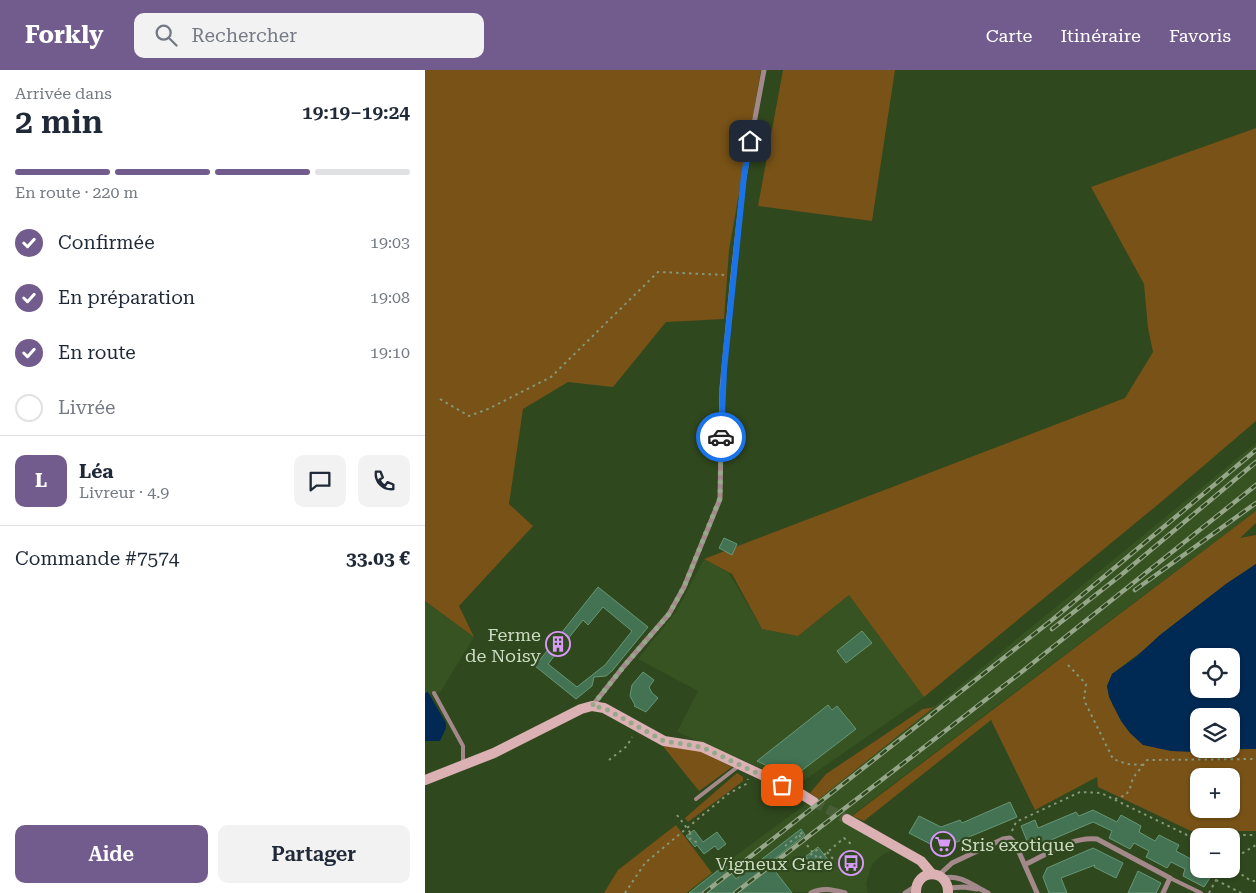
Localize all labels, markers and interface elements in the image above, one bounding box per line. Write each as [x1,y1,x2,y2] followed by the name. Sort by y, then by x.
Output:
[134,13,484,58] search box
[25,21,104,49] text: Forkly
[152,21,180,49] icon: search
[192,24,297,47] text: Rechercher
[986,25,1032,46] text: Carte
[1060,25,1141,46] text: Itinéraire
[1169,25,1231,46] text: Favoris
[15,84,112,103] text: Arrivée dans
[302,101,410,124] text: 19:19–19:24
[15,103,103,141] text: 2 min
[729,120,771,162] pin
[736,127,764,155] icon: home
[15,183,138,202] text: En route · 220 m
[15,229,43,257] icon: check
[58,231,155,254] text: Confirmée
[370,233,410,252] text: 19:03
[15,284,43,312] icon: check
[58,286,195,309] text: En préparation
[370,288,410,307] text: 19:08
[15,339,43,367] icon: check
[58,341,136,364] text: En route
[370,343,410,362] text: 19:10
[58,396,115,419] text: Livrée
[696,412,746,462] courier
[707,423,735,451] icon: car
[294,455,346,507] button: chat
[358,455,410,507] button: phone
[79,460,114,483] text: Léa
[35,469,47,492] text: L
[79,483,169,502] text: Livreur · 4.9
[15,547,180,570] text: Commande #7574
[346,547,410,570] text: 33.03 €
[465,624,541,666] place label: Ferme de Noisy
[545,631,571,657] building icon: Ferme de Noisy
[1190,648,1240,878] map controls
[1190,648,1240,698] button: locate
[1190,708,1240,758] button: layers
[761,764,803,806] pin
[1190,768,1240,818] button: +
[768,771,796,799] icon: bag
[15,825,208,883] button: Aide
[218,825,410,883] button: Partager
[1190,828,1240,878] button: −
[930,831,956,857] supermarket icon: Sris exotique
[961,834,1075,855] place label: Sris exotique
[838,850,864,876] bus stop icon: Vigneux Gare
[716,853,833,874] place label: Vigneux Gare

